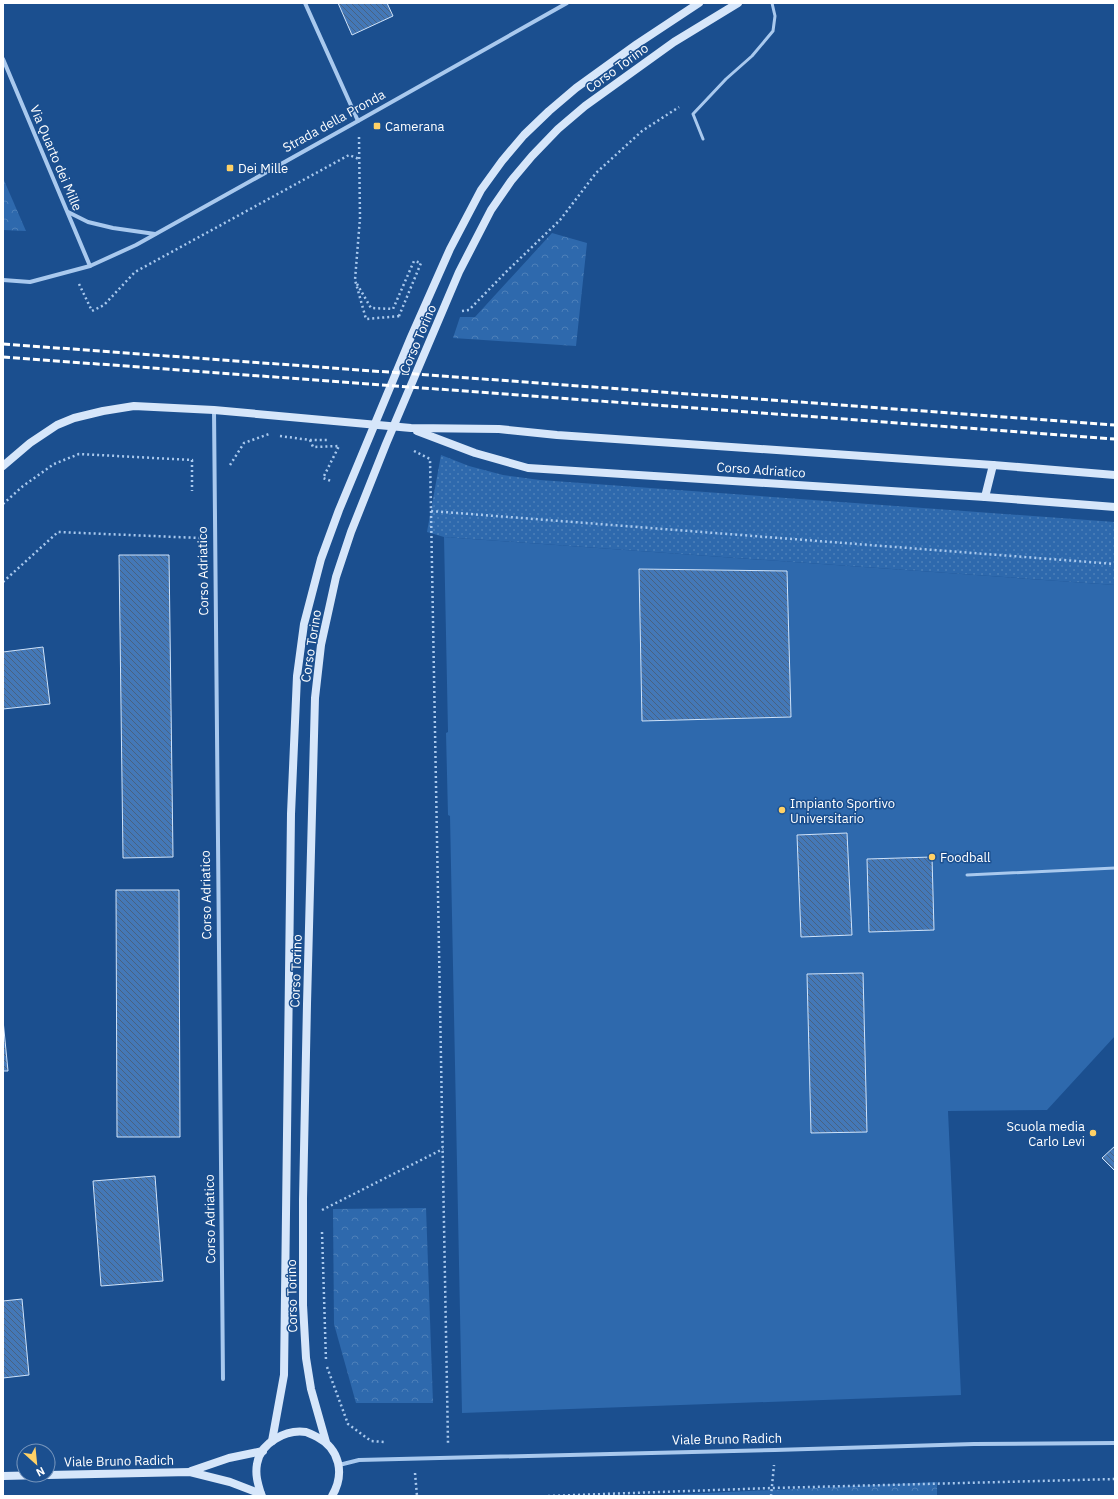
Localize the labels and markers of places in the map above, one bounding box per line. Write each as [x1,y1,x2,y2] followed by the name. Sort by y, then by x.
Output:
[385,118,445,135] place label: Camerana
[372,121,382,131] marker: Camerana
[238,160,288,177] place label: Dei Mille
[225,163,235,173] marker: Dei Mille
[790,795,895,827] place label: Impianto Sportivo Universitario
[777,805,787,815] marker: Impianto Sportivo Universitario
[940,849,991,866] place label: Foodball
[927,852,937,862] marker: Foodball
[1006,1118,1085,1150] place label: Scuola media Carlo Levi
[1088,1128,1098,1138] marker: Scuola media Carlo Levi

